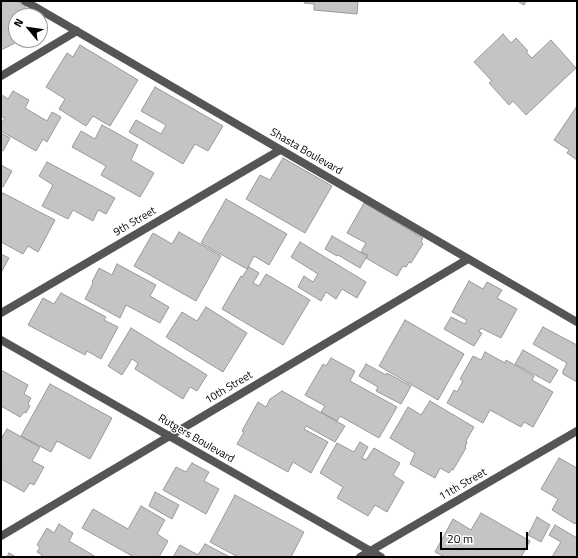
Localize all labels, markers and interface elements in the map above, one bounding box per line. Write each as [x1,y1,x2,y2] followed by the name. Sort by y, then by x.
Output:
[8,8,48,48] north arrow
[10,15,27,30] text: N
[268,126,344,178] street label: Shasta Boulevard
[111,205,159,239] street label: 9th Street
[203,369,255,407] street label: 10th Street
[156,412,236,466] street label: Rutgers Boulevard
[437,466,489,504] street label: 11th Street
[442,524,530,550] scale bar
[447,529,473,548] text: 20 m

